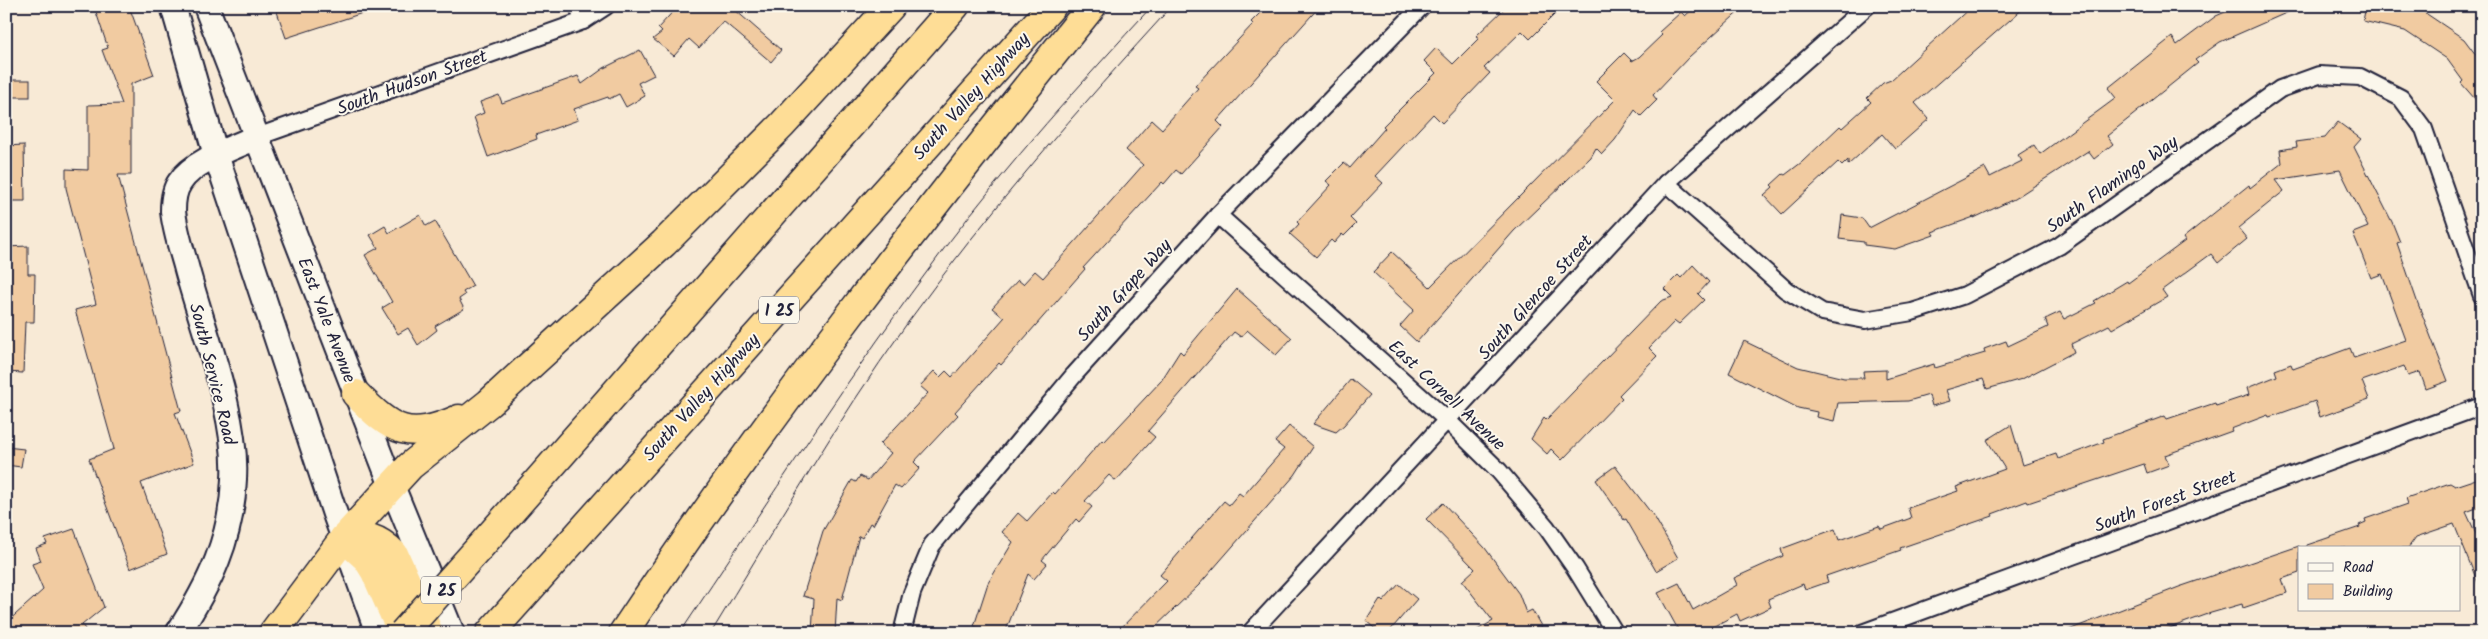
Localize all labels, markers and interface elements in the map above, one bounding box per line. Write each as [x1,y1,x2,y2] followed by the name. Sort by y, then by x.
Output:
[906,26,1038,168] street label: South Valley Highway
[333,42,493,124] street label: South Hudson Street
[2041,128,2185,242] street label: South Flamingo Way
[1472,228,1601,367] street label: South Glencoe Street
[1071,232,1180,349] street label: South Grape Way
[288,254,363,388] street label: East Yale Avenue
[759,296,799,324] road number: I 25
[180,300,243,449] street label: South Service Road
[636,327,768,469] street label: South Valley Highway
[1380,334,1512,459] street label: East Cornell Avenue
[2090,463,2242,542] street label: South Forest Street
[2298,546,2460,612] legend
[2343,556,2374,580] text: Road
[421,576,461,604] road number: I 25
[2343,580,2393,604] text: Building

